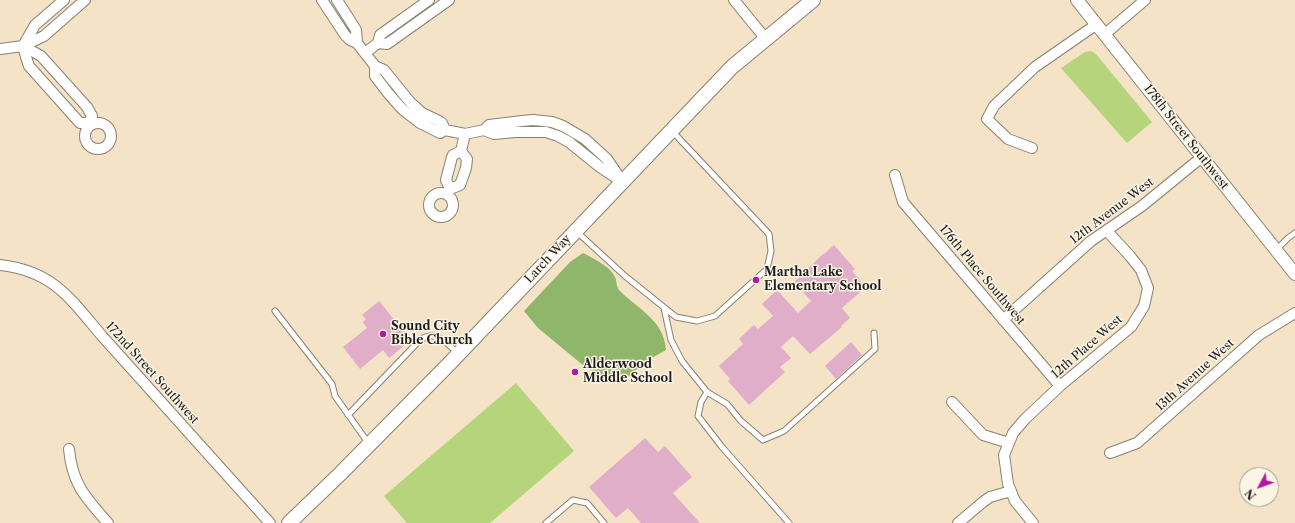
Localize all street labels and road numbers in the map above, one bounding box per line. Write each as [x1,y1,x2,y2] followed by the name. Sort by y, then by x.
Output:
[1141,82,1231,192] street label: 178th Street Southwest
[1067,175,1157,247] street label: 12th Avenue West
[936,222,1028,328] street label: 176th Place Southwest
[522,232,574,286] street label: Larch Way
[1049,312,1125,382] street label: 12th Place West
[102,319,202,427] street label: 172nd Street Southwest
[1153,336,1237,414] street label: 13th Avenue West

